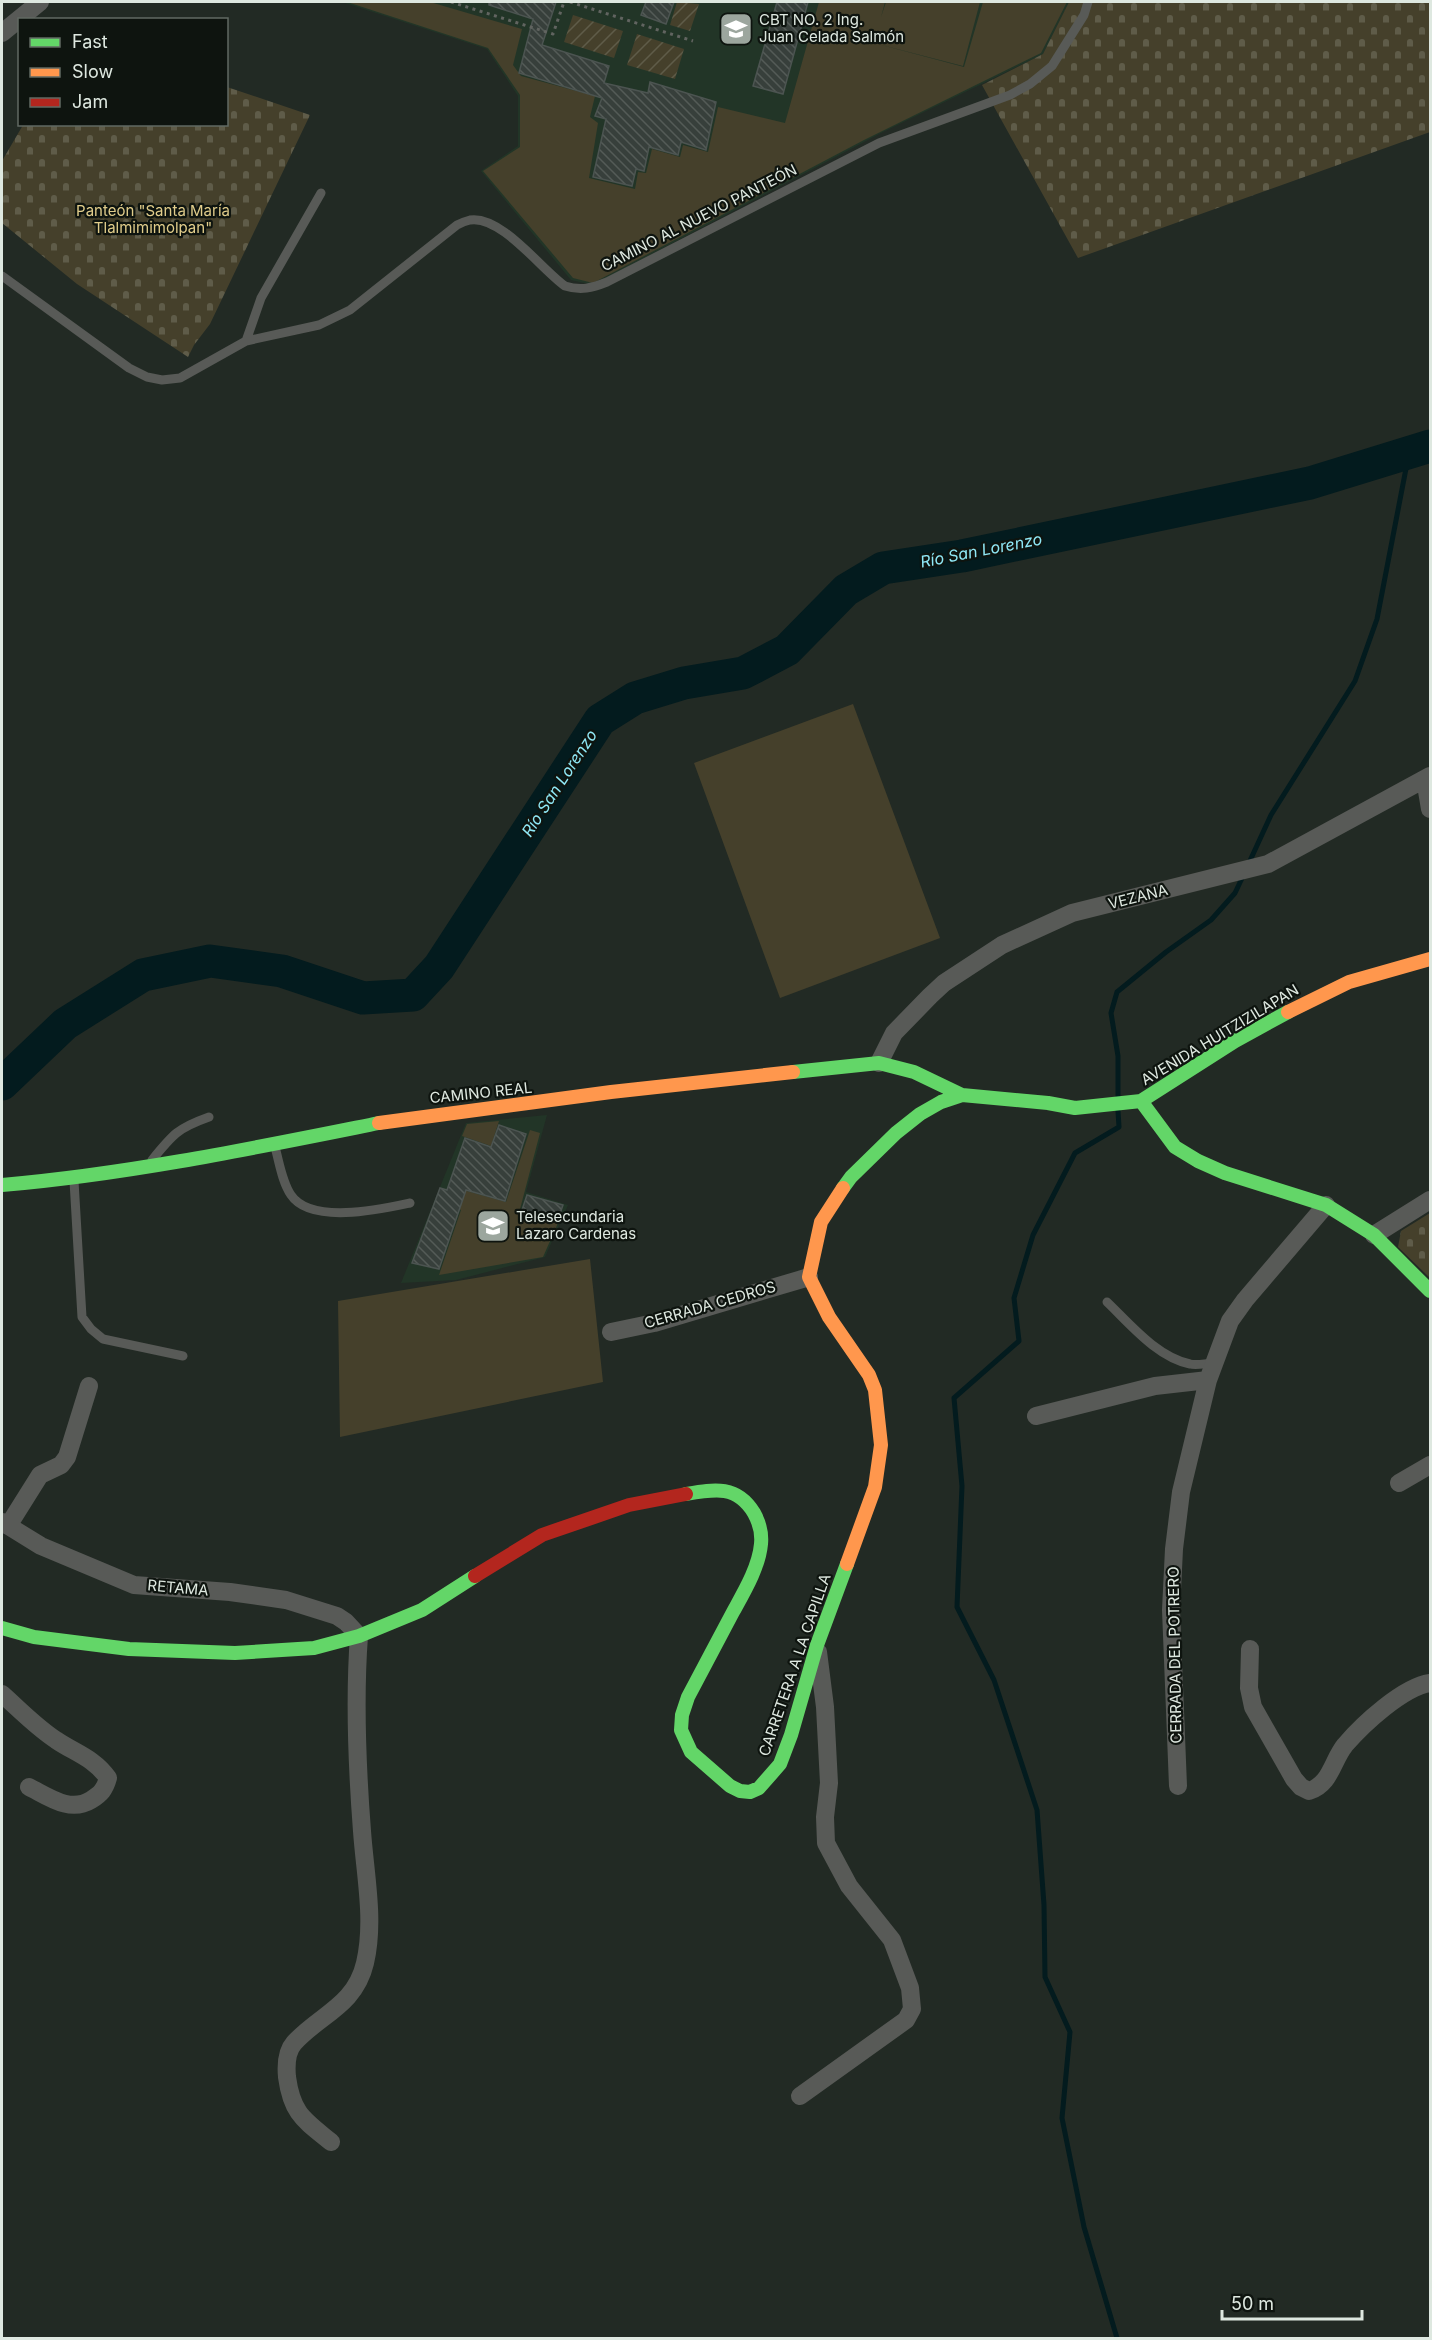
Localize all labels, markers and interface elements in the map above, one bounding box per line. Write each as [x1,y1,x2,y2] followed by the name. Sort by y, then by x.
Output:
[759,10,904,46] place label: CBT NO. 2 Ing. Juan Celada Salmón
[718,11,754,47] school or university icon: CBT NO. 2 Ing. Juan Celada Salmón
[18,18,228,126] legend
[72,31,108,52] text: Fast
[72,61,113,82] text: Slow
[72,91,108,112] text: Jam
[598,160,800,275] street label: CAMINO AL NUEVO PANTEÓN
[76,201,230,237] park label: Panteón "Santa María Tlalmimimolpan"
[918,528,1044,572] water label: Río San Lorenzo
[517,726,601,840] water label: Río San Lorenzo
[1106,880,1170,913] street label: VEZANA
[1137,980,1302,1089] street label: AVENIDA HUITZIZILAPAN
[429,1078,533,1107] street label: CAMINO REAL
[516,1207,636,1243] place label: Telesecundaria Lazaro Cardenas
[475,1208,511,1244] school or university icon: Telesecundaria Lazaro Cardenas
[642,1277,778,1332] street label: CERRADA CEDROS
[1163,1566,1186,1744] street label: CERRADA DEL POTRERO
[754,1571,835,1759] street label: CARRETERA A LA CAPILLA
[147,1575,209,1600] street label: RETAMA
[1222,2283,1362,2321] scale bar
[1231,2293,1274,2314] text: 50 m

